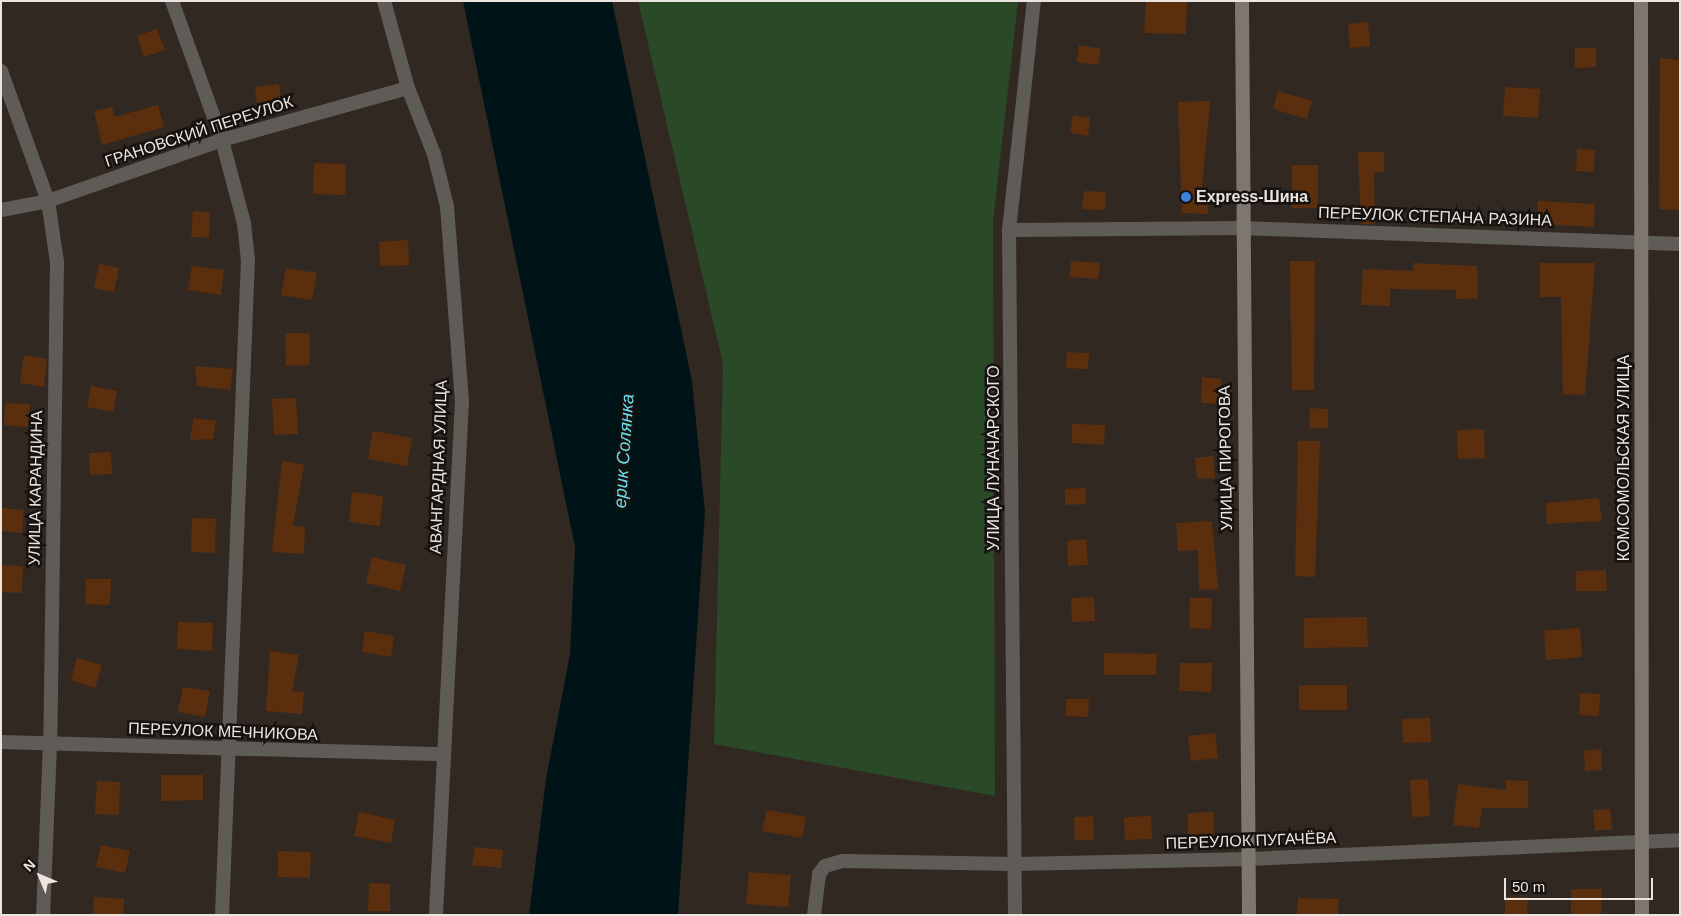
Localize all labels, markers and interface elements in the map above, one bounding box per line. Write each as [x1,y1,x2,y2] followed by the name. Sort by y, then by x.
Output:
[102,92,296,172] street label: ГРАНОВСКИЙ ПЕРЕУЛОК
[1196,187,1308,207] place label: Express-Шина
[1180,191,1192,203] marker: Express-Шина
[1318,203,1552,231] street label: ПЕРЕУЛОК СТЕПАНА РАЗИНА
[1614,355,1634,561] street label: КОМСОМОЛЬСКАЯ УЛИЦА
[984,365,1004,551] street label: УЛИЦА ЛУНАЧАРСКОГО
[426,380,452,554] street label: АВАНГАРДНАЯ УЛИЦА
[1215,385,1237,531] street label: УЛИЦА ПИРОГОВА
[609,393,639,509] water label: ерик Солянка
[25,410,47,566] street label: УЛИЦА КАРАНДИНА
[128,719,318,745] street label: ПЕРЕУЛОК МЕЧНИКОВА
[1165,828,1337,854] street label: ПЕРЕУЛОК ПУГАЧЁВА
[15,851,65,901] north arrow
[20,856,39,875] text: N
[1506,868,1655,900] scale bar
[1512,878,1545,895] text: 50 m

